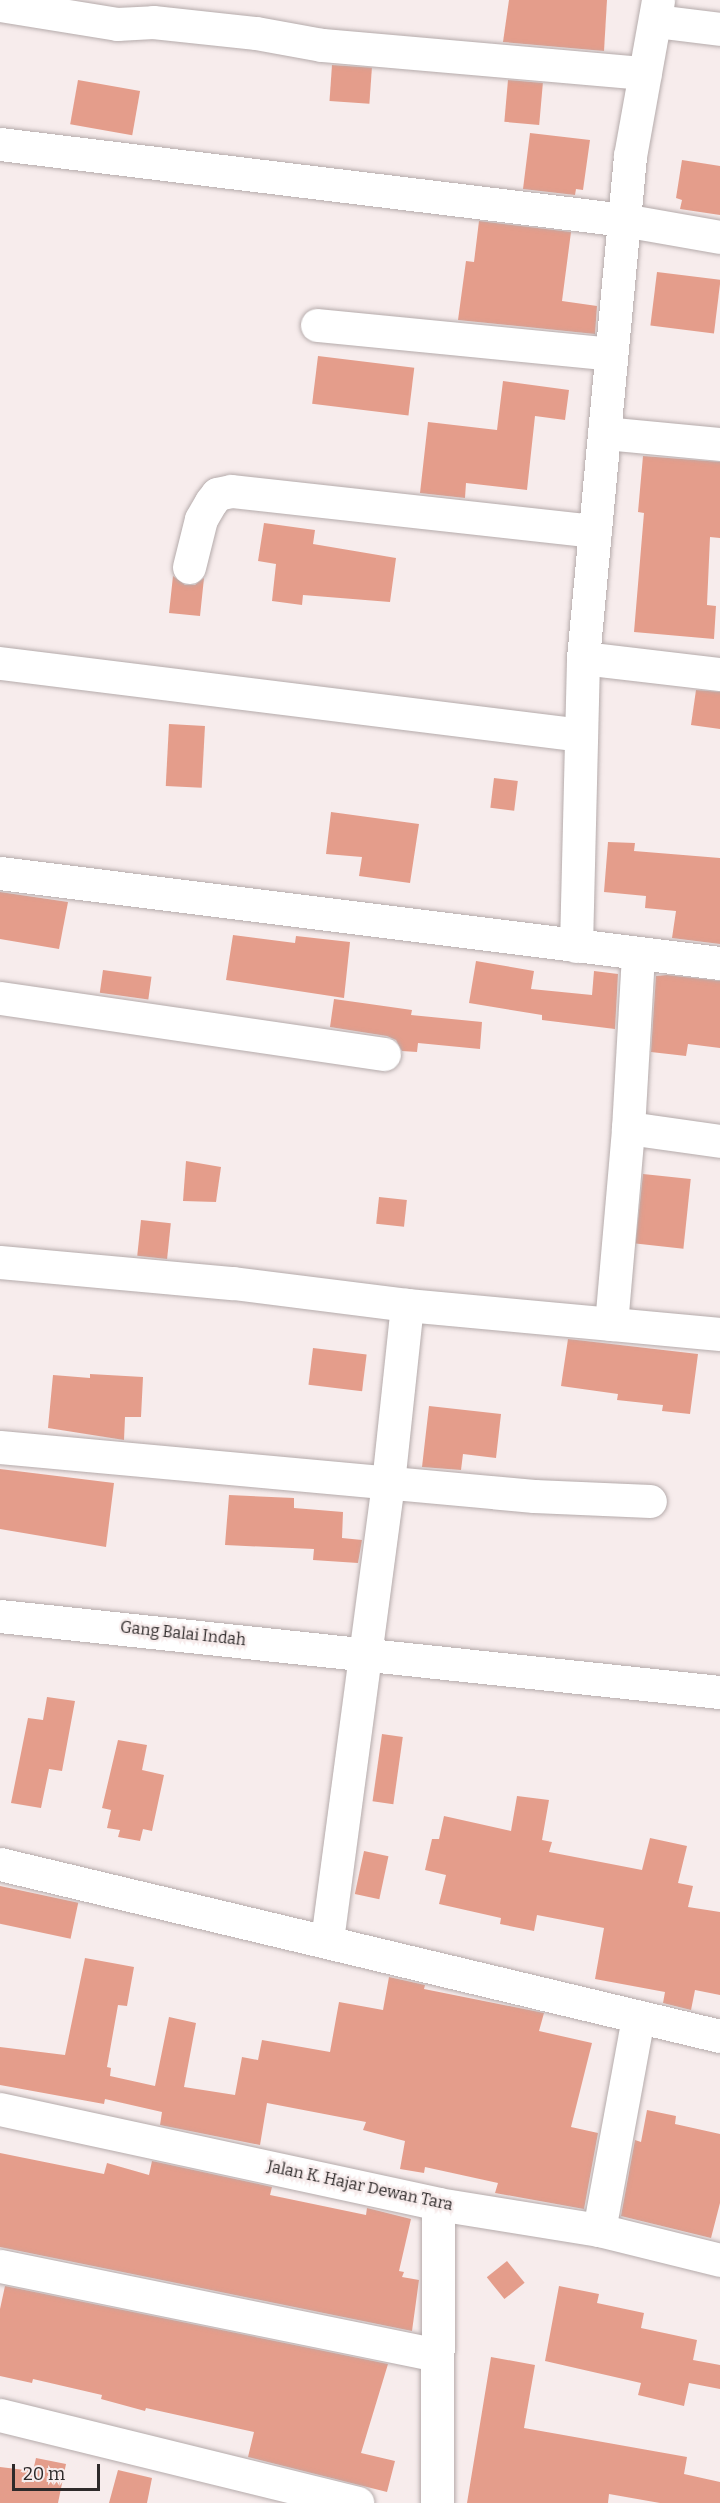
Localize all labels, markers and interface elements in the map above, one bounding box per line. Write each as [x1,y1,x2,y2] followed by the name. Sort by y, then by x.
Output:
[119,1618,247,1650] street label: Gang Balai Indah
[265,2157,455,2215] street label: Jalan K. Hajar Dewan Tara
[15,2452,104,2490] scale bar
[23,2463,65,2485] text: 20 m

